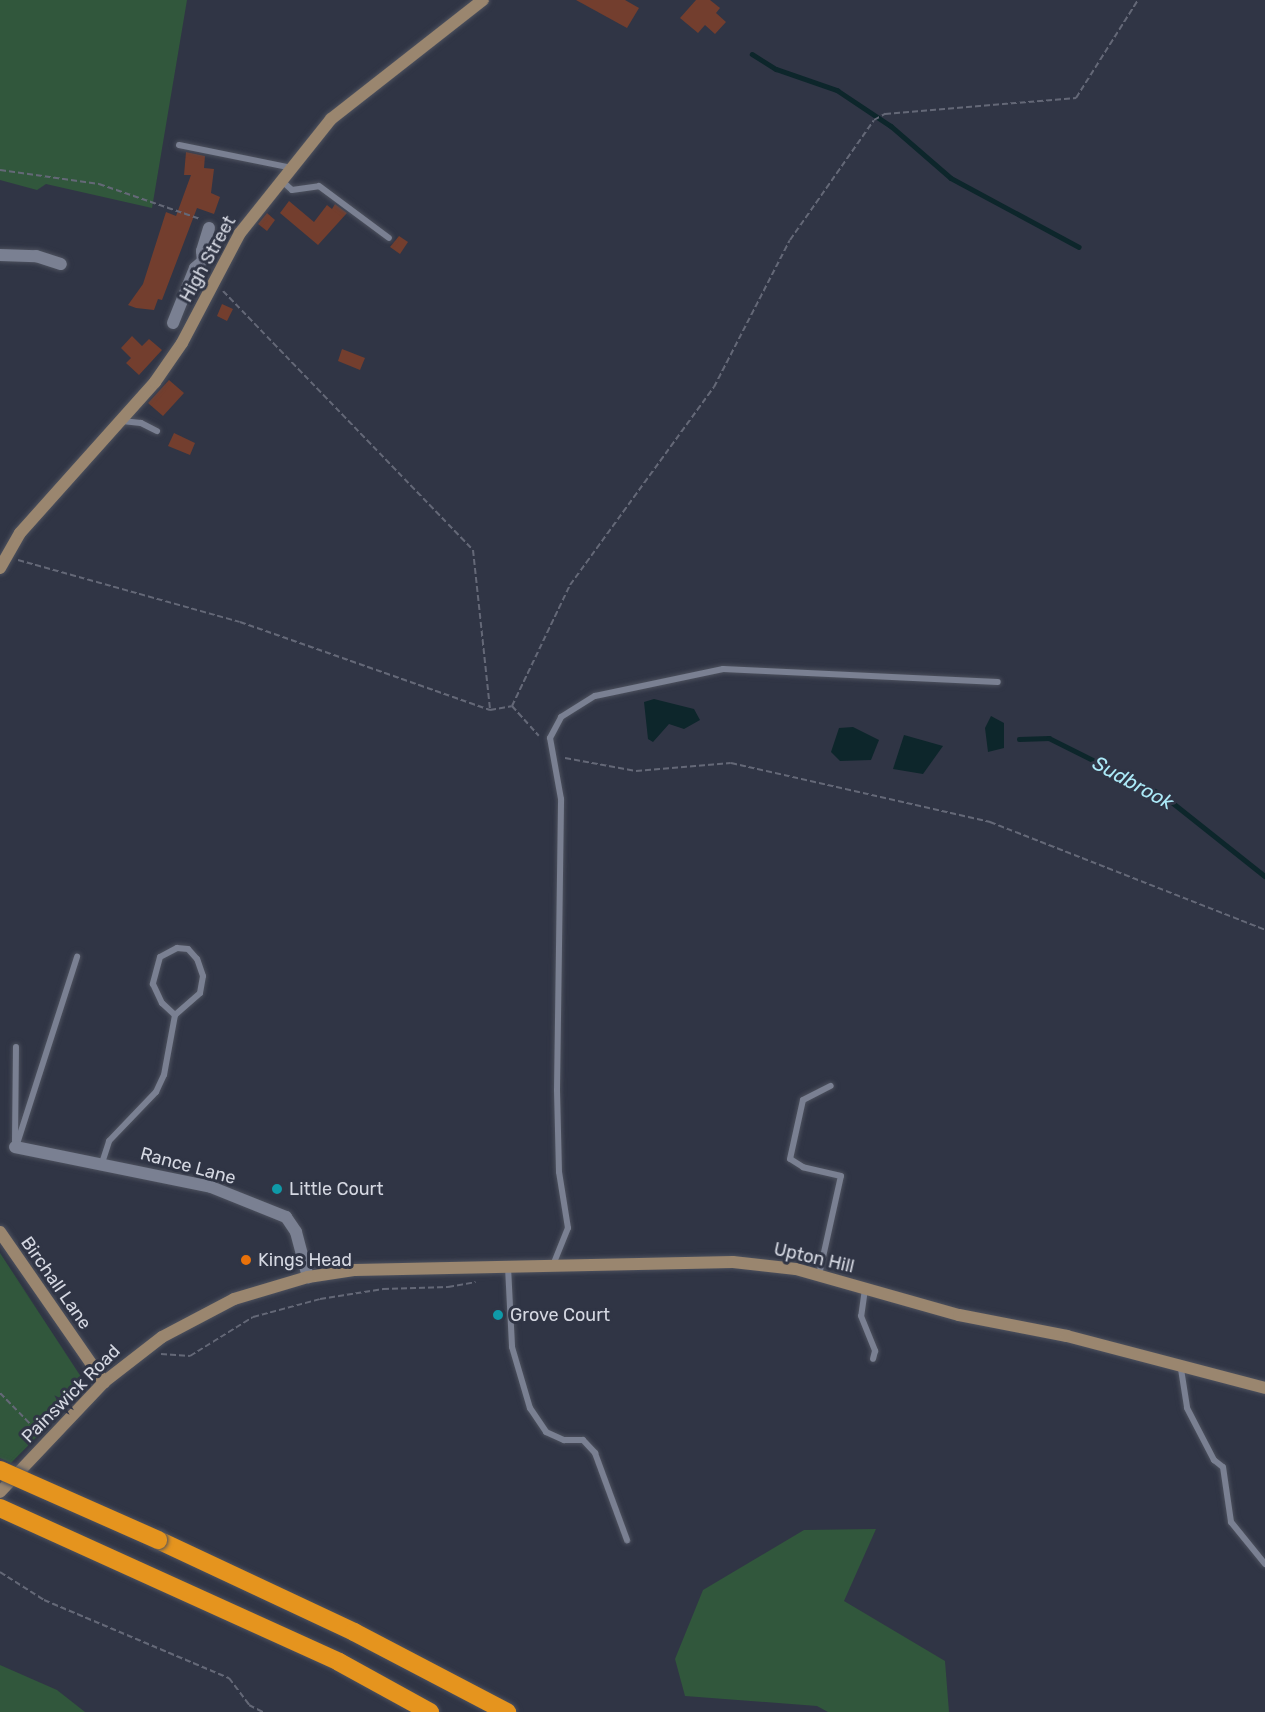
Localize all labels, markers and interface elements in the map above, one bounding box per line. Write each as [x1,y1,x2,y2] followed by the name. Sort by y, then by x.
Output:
[175,212,241,306] street label: High Street
[1088,751,1178,815] water label: Sudbrook
[138,1143,238,1189] street label: Rance Lane
[289,1178,383,1200] place label: Little Court
[270,1182,284,1196] marker: Little Court
[16,1233,96,1333] street label: Birchall Lane
[772,1238,856,1278] street label: Upton Hill
[258,1249,352,1271] place label: Kings Head
[239,1253,253,1267] marker: Kings Head
[510,1304,610,1326] place label: Grove Court
[491,1308,505,1322] marker: Grove Court
[17,1340,125,1448] street label: Painswick Road

